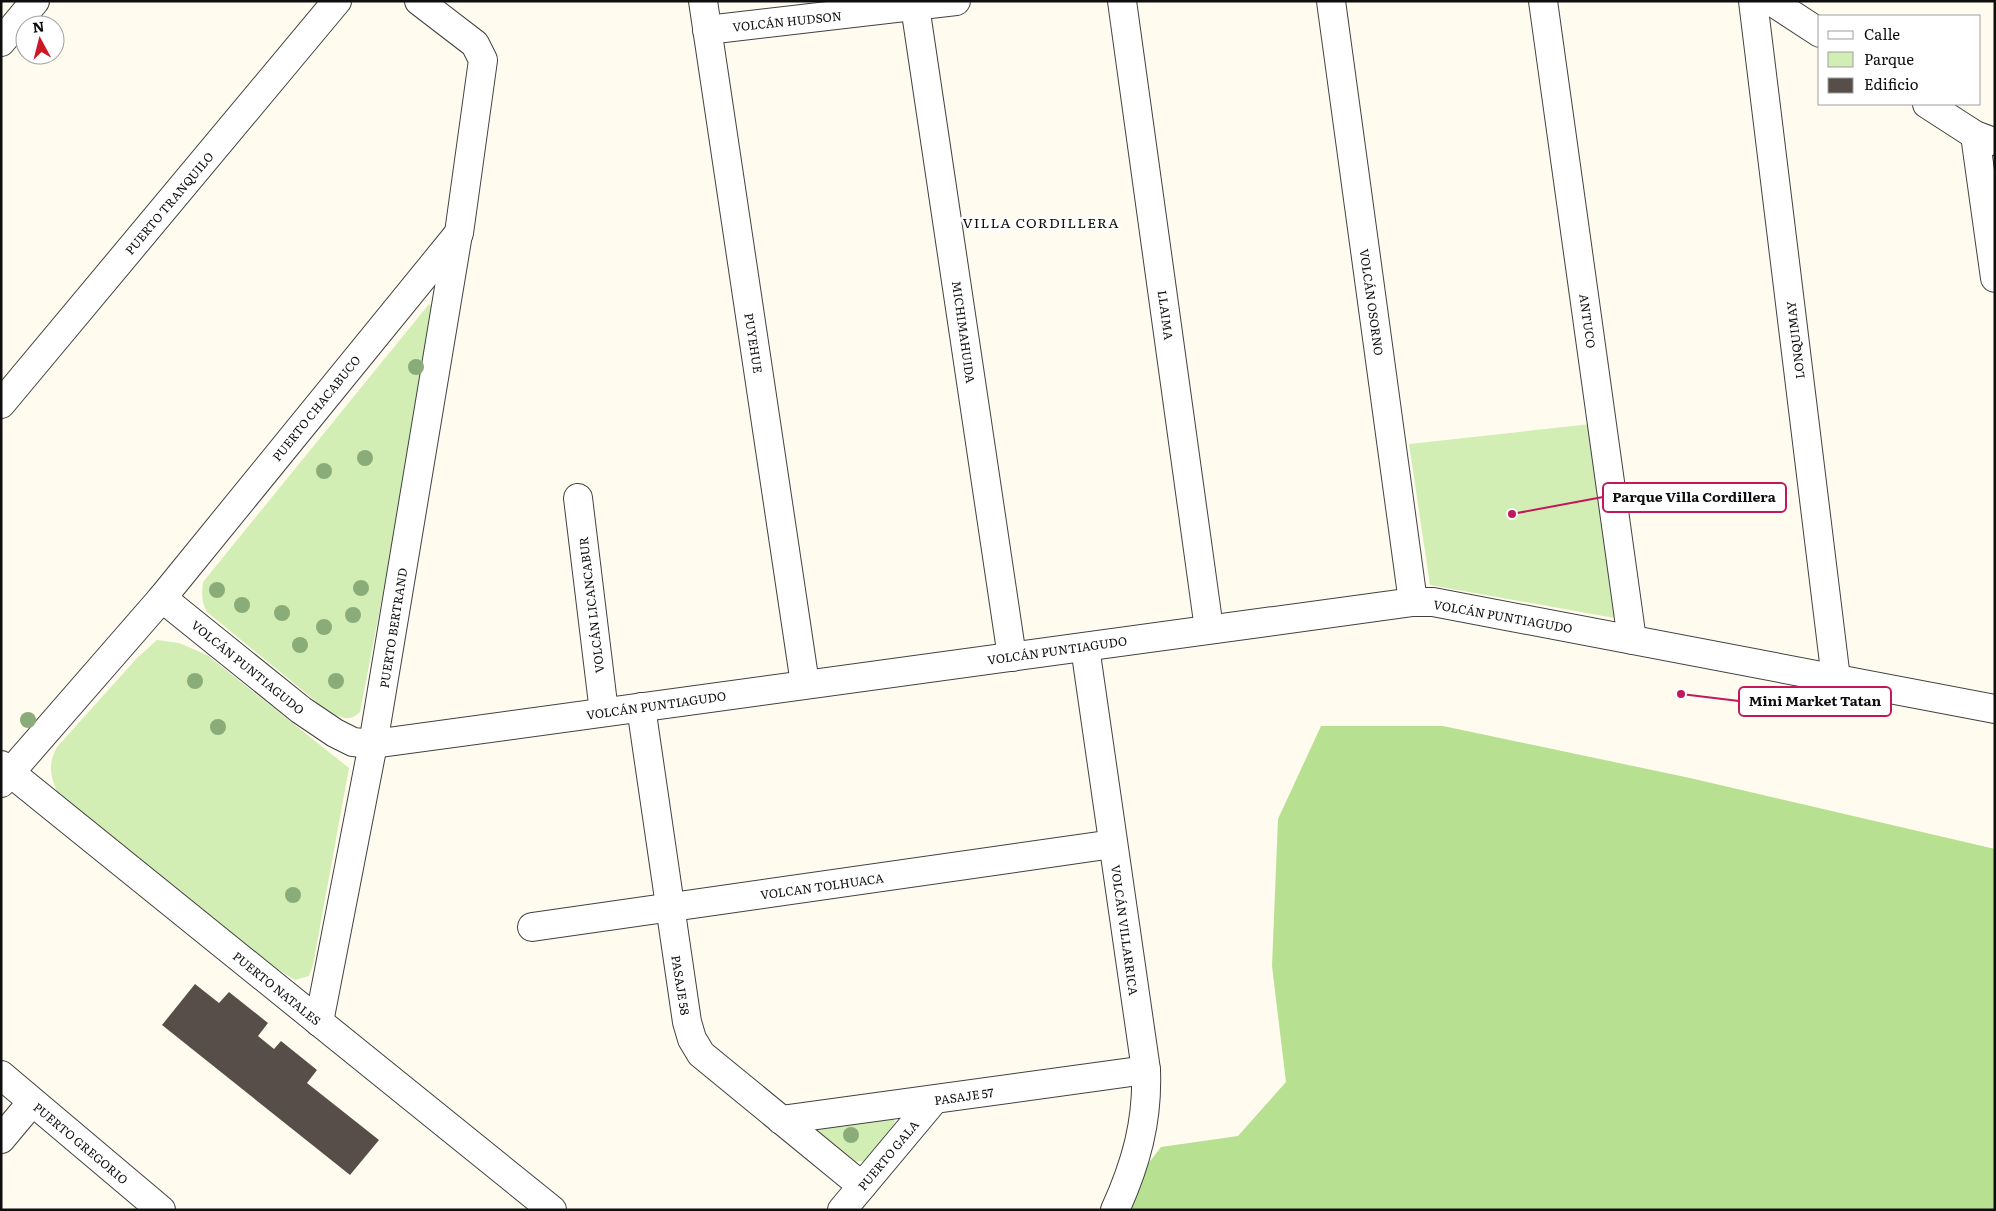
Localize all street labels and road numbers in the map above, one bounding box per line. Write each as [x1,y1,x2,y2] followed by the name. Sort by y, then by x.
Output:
[731,6,843,36] street label: VOLCÁN HUDSON
[121,148,217,258] street label: PUERTO TRANQUILO
[1356,247,1388,357] street label: VOLCÁN OSORNO
[948,280,980,385] street label: MICHIMAHUIDA
[1154,289,1178,341] street label: LLAIMA
[1575,293,1601,349] street label: ANTUCO
[1781,300,1809,380] street label: LONQUIMAY
[740,312,768,375] street label: PUYEHUE
[268,351,364,465] street label: PUERTO CHACABUCO
[574,536,608,674] street label: VOLCÁN LICANCABUR
[375,567,411,689] street label: PUERTO BERTRAND
[1432,595,1574,637] street label: VOLCÁN PUNTIAGUDO
[188,616,308,718] street label: VOLCÁN PUNTIAGUDO
[986,631,1128,669] street label: VOLCÁN PUNTIAGUDO
[585,686,727,724] street label: VOLCÁN PUNTIAGUDO
[1107,864,1143,997] street label: VOLCÁN VILLARRICA
[759,868,885,904] street label: VOLCAN TOLHUACA
[229,947,325,1029] street label: PUERTO NATALES
[667,954,695,1017] street label: PASAJE 58
[933,1083,995,1109] street label: PASAJE 57
[30,1098,132,1188] street label: PUERTO GREGORIO
[853,1116,923,1194] street label: PUERTO GALA

